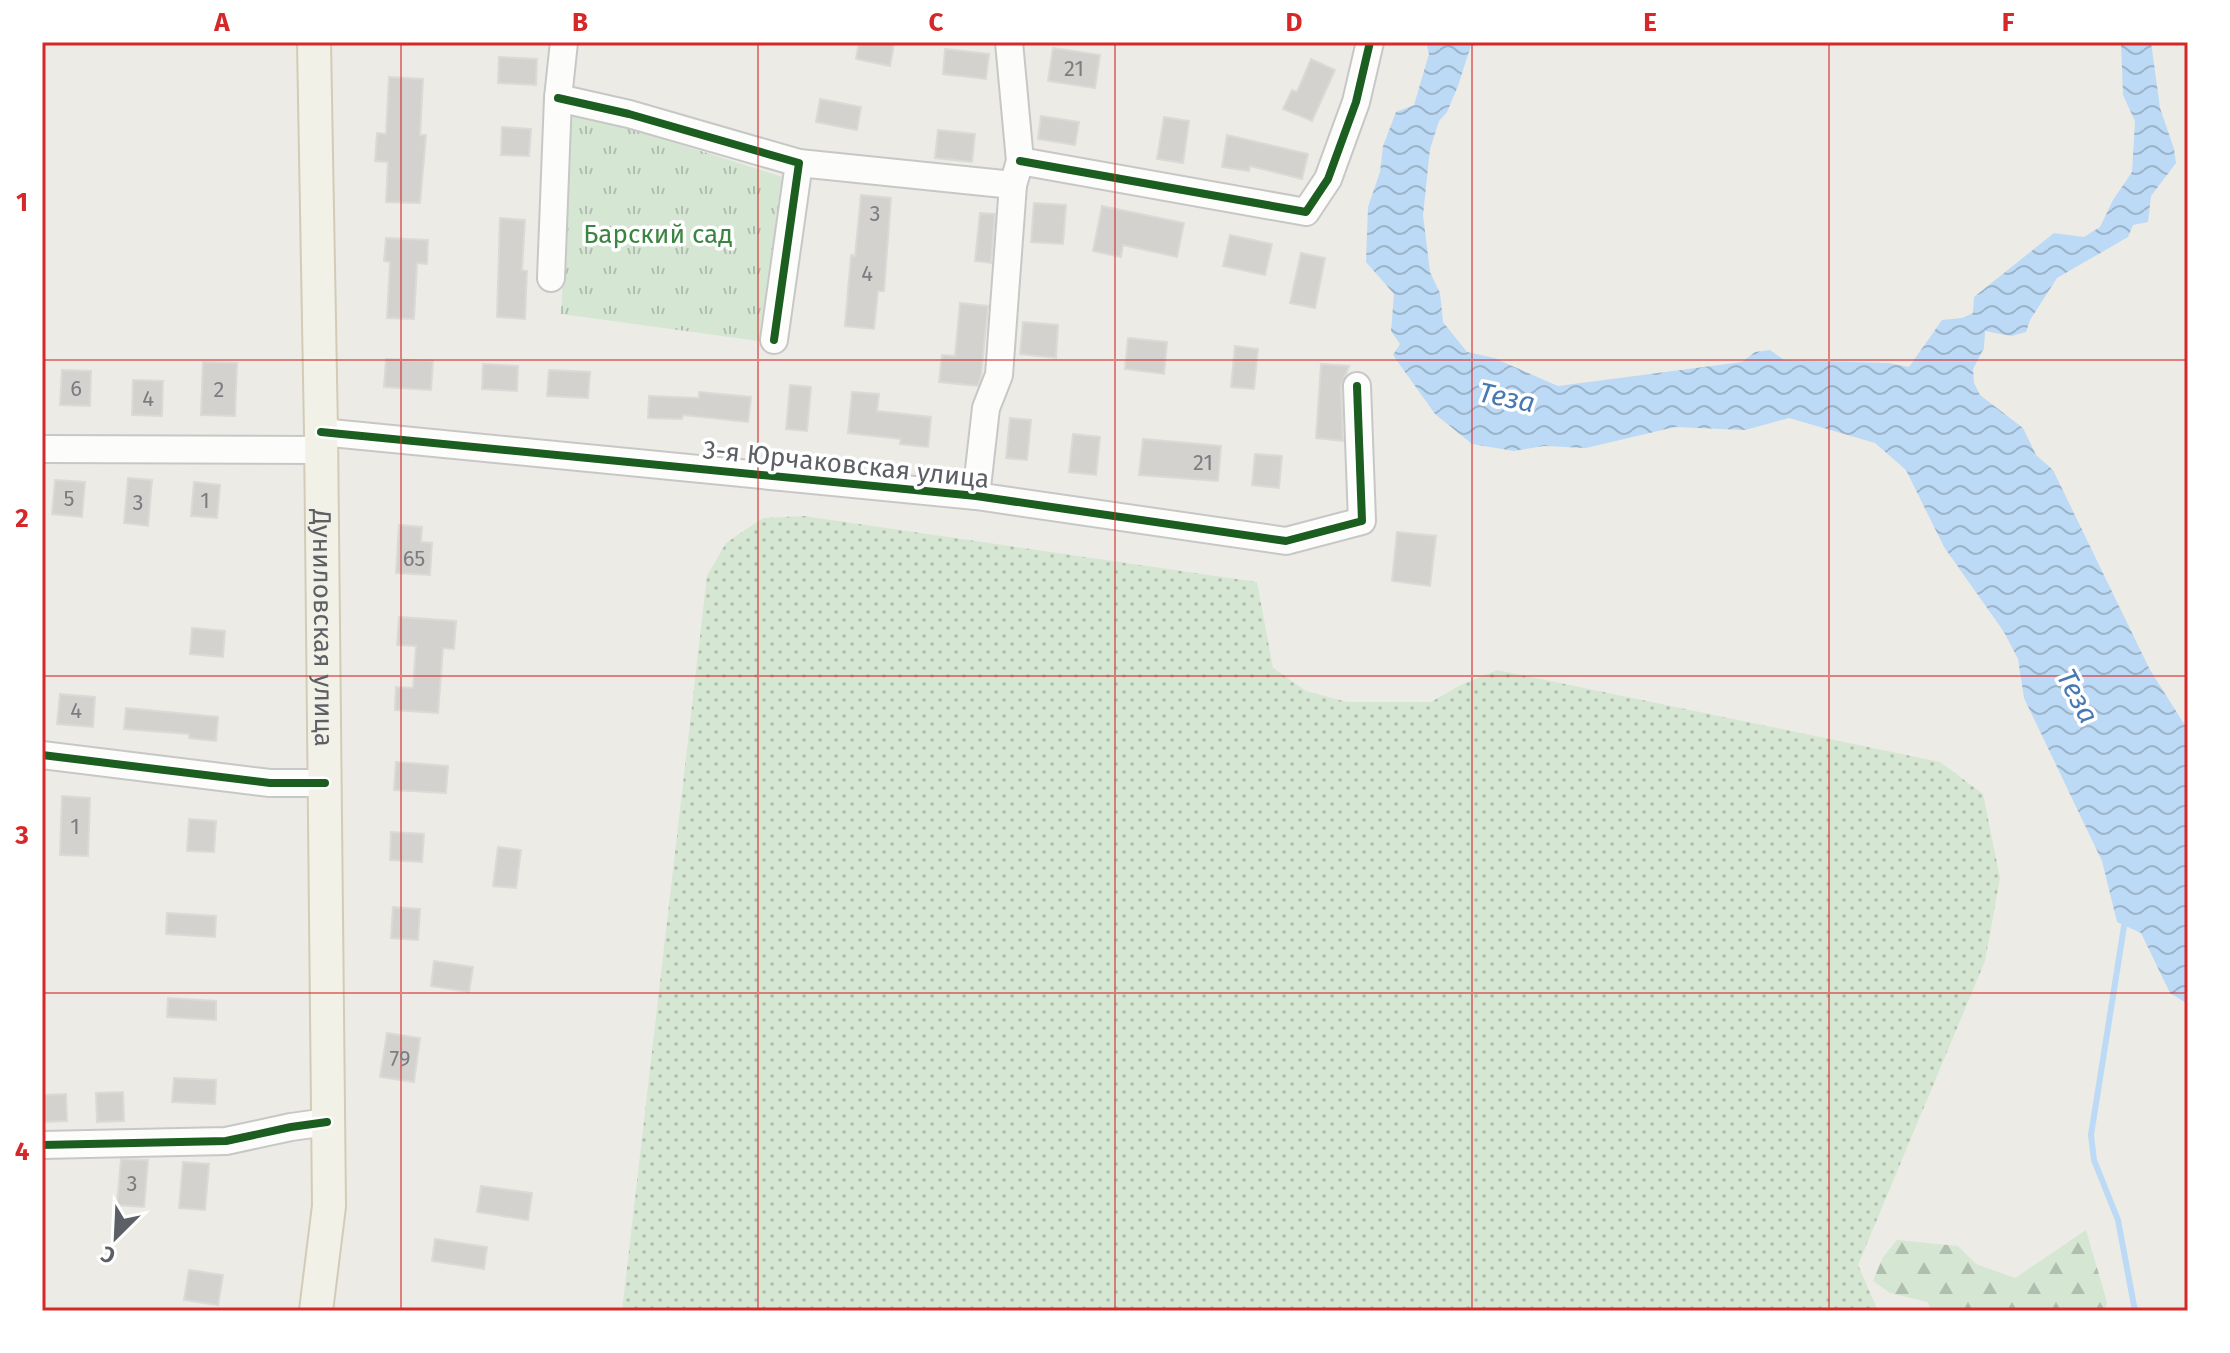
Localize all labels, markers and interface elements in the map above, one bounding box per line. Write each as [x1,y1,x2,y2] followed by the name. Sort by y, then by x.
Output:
[213,7,230,38] text: A
[572,7,588,38] text: B
[929,7,944,38] text: C
[1286,7,1303,38] text: D
[1643,7,1657,38] text: E
[2002,7,2015,38] text: F
[1064,55,1084,82] house number: 21
[16,187,28,218] text: 1
[870,200,880,227] house number: 3
[583,219,733,250] park label: Барский сад
[861,260,873,287] house number: 4
[70,375,82,402] house number: 6
[1476,375,1538,420] water label: Теза
[214,376,224,403] house number: 2
[142,385,154,412] house number: 4
[701,434,991,495] street label: 3-я Юрчаковская улица
[1193,449,1213,476] house number: 21
[63,485,75,512] house number: 5
[200,487,210,514] house number: 1
[133,489,143,516] house number: 3
[15,503,29,534] text: 2
[306,508,339,747] street label: Дуниловская улица
[403,545,425,572] house number: 65
[2050,664,2105,729] water label: Теза
[70,697,82,724] house number: 4
[70,813,80,840] house number: 1
[14,820,29,851] text: 3
[390,1045,410,1072] house number: 79
[15,1136,30,1167] text: 4
[127,1170,137,1197] house number: 3
[76,1197,156,1277] north arrow
[96,1240,119,1270] text: С

